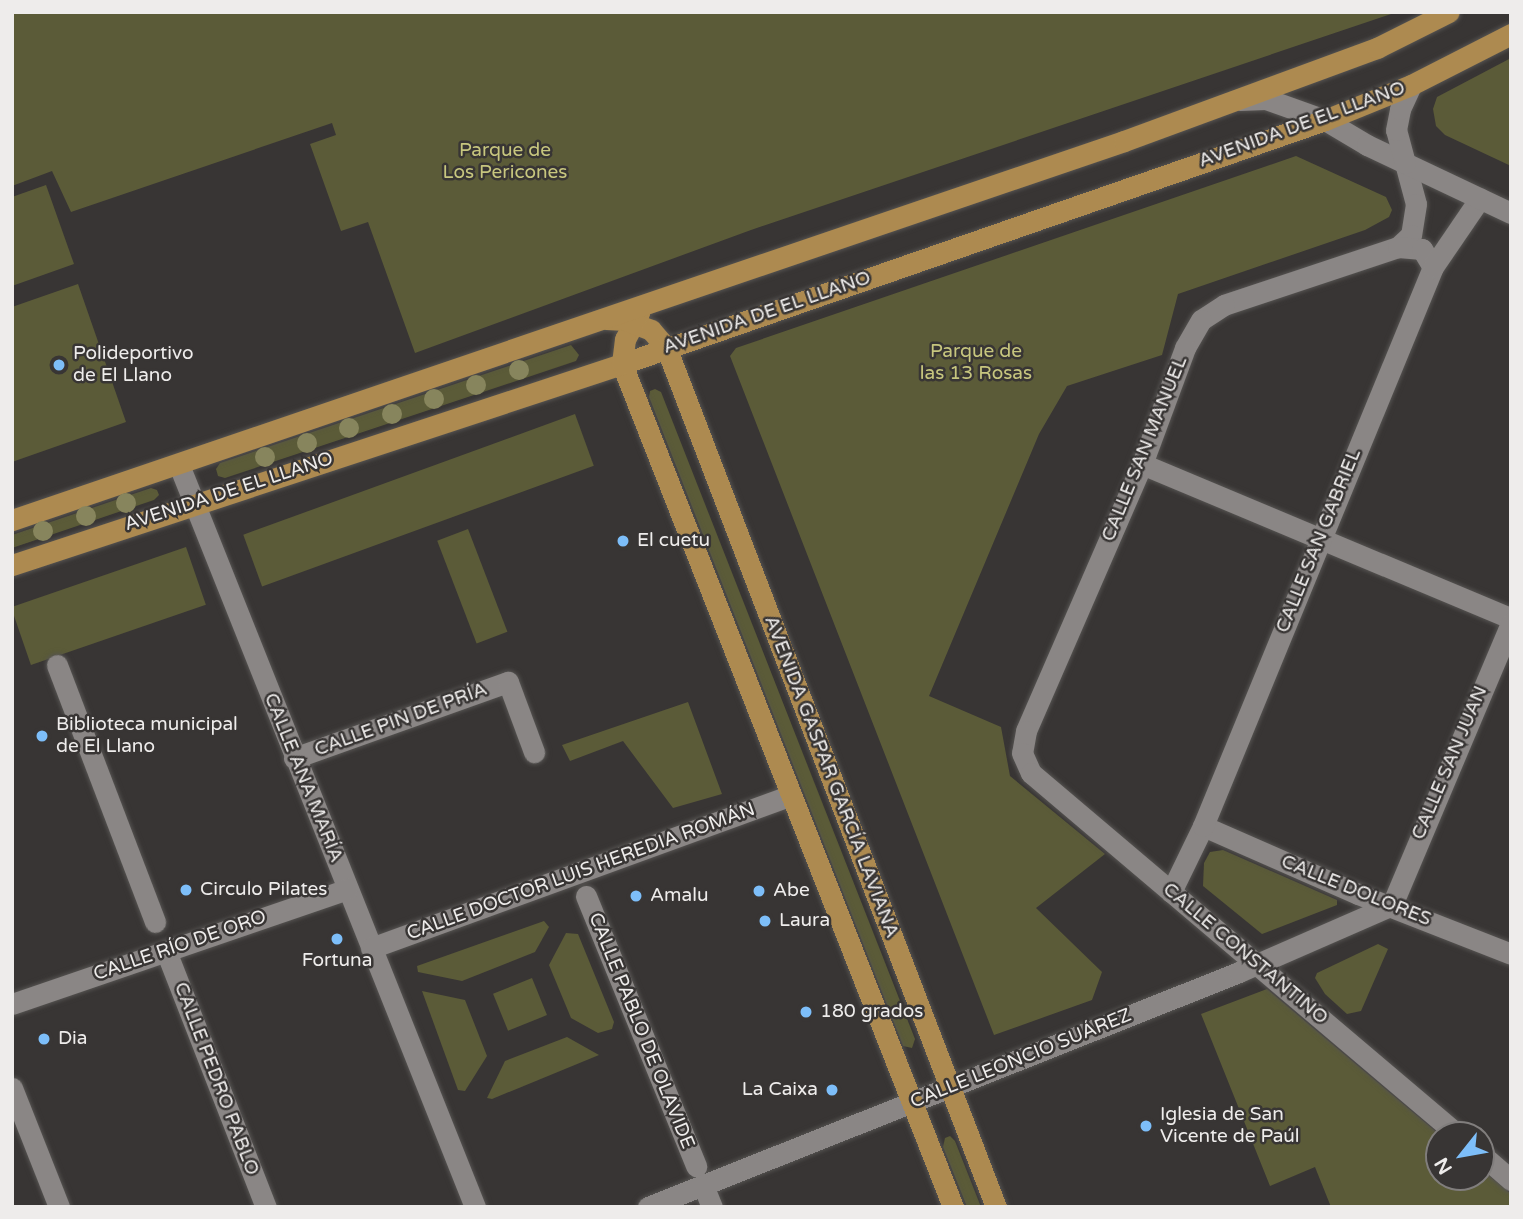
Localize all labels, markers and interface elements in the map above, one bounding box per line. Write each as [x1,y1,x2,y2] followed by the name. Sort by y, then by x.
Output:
[1196,77,1408,173] street label: AVENIDA DE EL LLANO
[443,140,567,184] park label: Parque de Los Pericones
[660,267,874,359] street label: AVENIDA DE EL LLANO
[920,341,1032,385] park label: Parque de las 13 Rosas
[73,343,194,387] place label: Polideportivo de El Llano
[1097,353,1193,545] street label: CALLE SAN MANUEL
[51,357,67,373] marker: Polideportivo de El Llano
[1272,446,1366,636] street label: CALLE SAN GABRIEL
[122,447,336,537] street label: AVENIDA DE EL LLANO
[637,530,710,552] place label: El cuetu
[615,533,631,549] marker: El cuetu
[759,613,903,941] street label: AVENIDA GASPAR GARCÍA LAVIANA
[312,678,490,762] street label: CALLE PIN DE PRÍA
[1407,683,1493,843] street label: CALLE SAN JUAN
[259,690,347,866] street label: CALLE ANA MARÍA
[56,714,238,758] place label: Biblioteca municipal de El Llano
[34,728,50,744] marker: Biblioteca municipal de El Llano
[404,798,758,946] street label: CALLE DOCTOR LUIS HEREDIA ROMÁN
[1278,851,1434,931] street label: CALLE DOLORES
[1158,878,1332,1030] street label: CALLE CONSTANTINO
[200,879,327,901] place label: Circulo Pilates
[773,880,810,902] place label: Abe
[178,882,194,898] marker: Circulo Pilates
[751,883,767,899] marker: Abe
[650,885,708,907] place label: Amalu
[628,888,644,904] marker: Amalu
[91,906,269,986] street label: CALLE RÍO DE ORO
[583,910,699,1152] street label: CALLE PABLO DE OLAVIDE
[779,910,830,932] place label: Laura
[757,913,773,929] marker: Laura
[329,931,345,947] marker: Fortuna
[302,950,372,972] place label: Fortuna
[169,979,263,1179] street label: CALLE PEDRO PABLO
[820,1001,923,1023] place label: 180 grados
[798,1004,814,1020] marker: 180 grados
[907,1004,1135,1114] street label: CALLE LEONCIO SUÁREZ
[58,1028,87,1050] place label: Dia
[36,1031,52,1047] marker: Dia
[742,1079,818,1101] place label: La Caixa
[824,1082,840,1098] marker: La Caixa
[1160,1104,1300,1148] place label: Iglesia de San Vicente de Paúl
[1138,1118,1154,1134] marker: Iglesia de San Vicente de Paúl
[1425,1121,1495,1191] north arrow
[1430,1154,1457,1178] text: N

